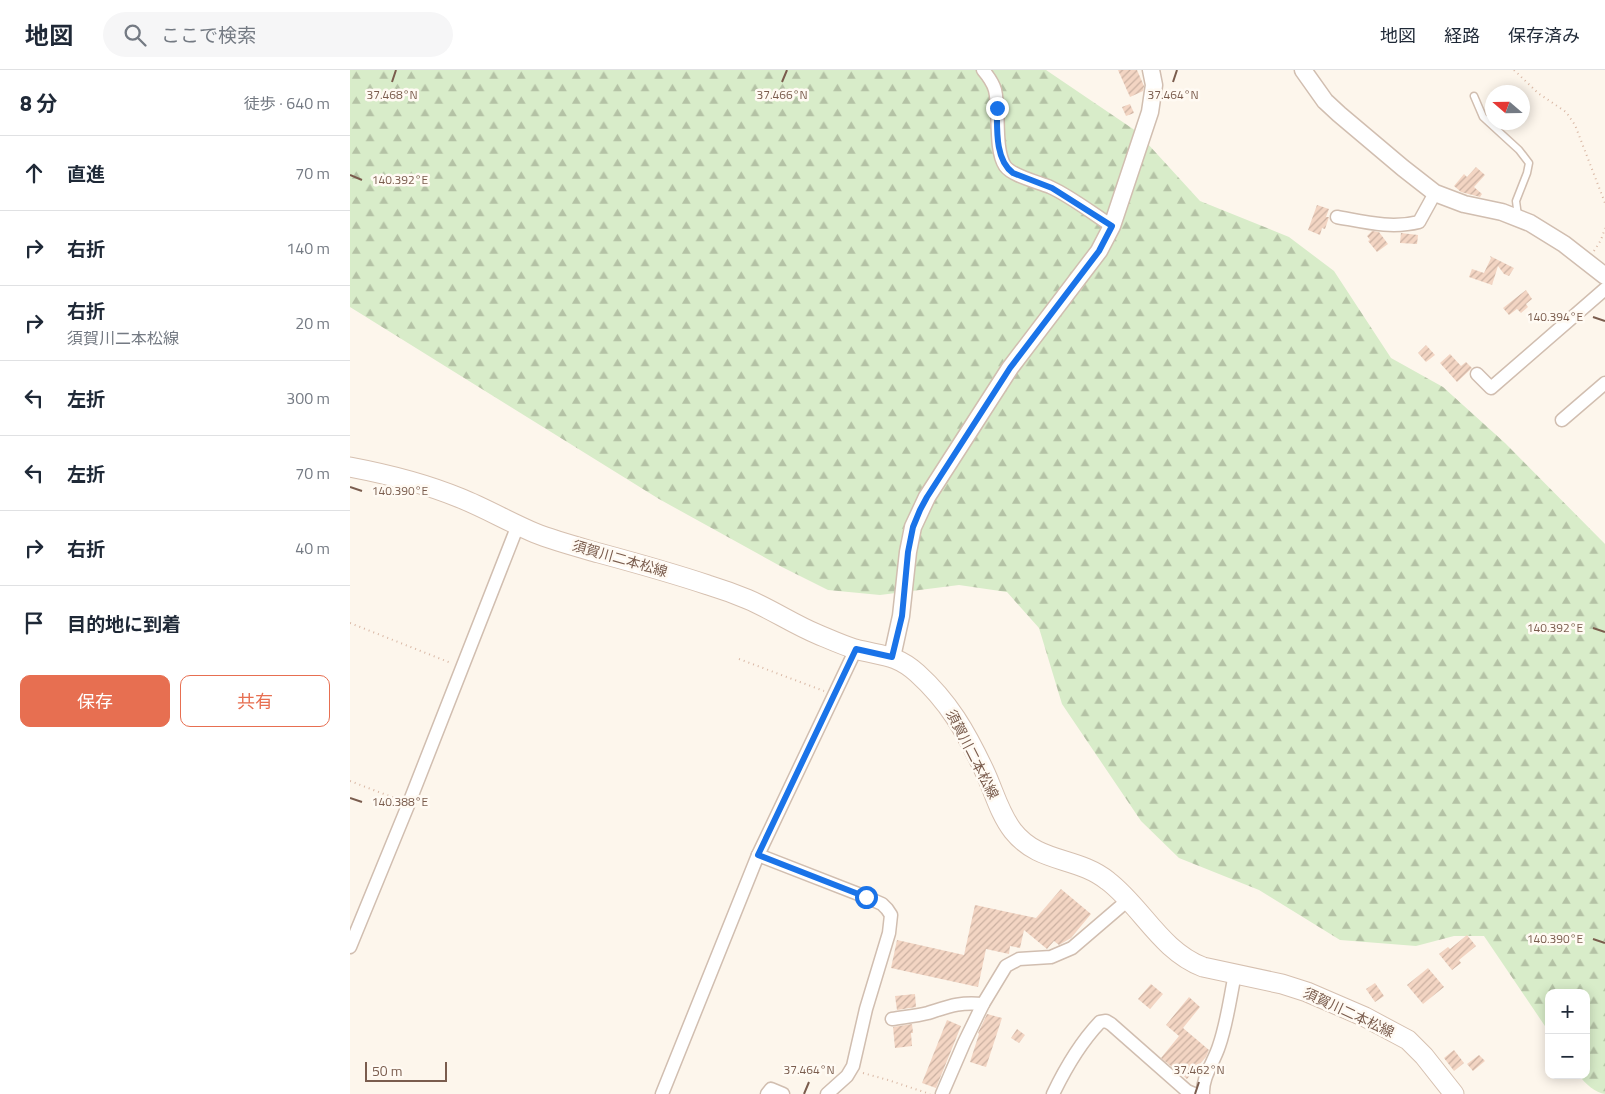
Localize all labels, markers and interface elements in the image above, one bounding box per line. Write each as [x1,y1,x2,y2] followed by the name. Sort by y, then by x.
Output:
[103,12,453,57] search box
[25,17,73,53] text: 地図
[161,20,256,49] text: ここで検索
[121,21,149,49] icon: search
[1380,22,1416,49] text: 地図
[1444,22,1480,49] text: 経路
[1508,22,1580,49] text: 保存済み
[366,85,418,104] text: 37.468°N
[756,85,808,104] text: 37.466°N
[1147,85,1199,104] text: 37.464°N
[1485,85,1530,130] north arrow
[20,87,57,119] text: 8 分
[244,91,330,115] text: 徒歩 · 640 m
[986,97,1009,120] route end
[20,159,48,187] icon: ahead
[67,159,105,188] text: 直進
[295,161,330,185] text: 70 m
[372,170,428,189] text: 140.392°E
[20,234,48,262] icon: right
[67,234,105,263] text: 右折
[286,236,330,260] text: 140 m
[67,296,105,325] text: 右折
[1527,307,1583,326] text: 140.394°E
[20,309,48,337] icon: right
[295,311,330,335] text: 20 m
[67,326,179,350] text: 須賀川二本松線
[20,384,48,412] icon: left
[67,384,105,413] text: 左折
[286,386,330,410] text: 300 m
[20,459,48,487] icon: left
[67,459,105,488] text: 左折
[295,461,330,485] text: 70 m
[372,481,428,500] text: 140.390°E
[20,534,48,562] icon: right
[67,534,105,563] text: 右折
[570,534,670,582] street label: 須賀川二本松線
[295,536,330,560] text: 40 m
[20,609,48,637] icon: arrive
[67,609,181,638] text: 目的地に到着
[1527,618,1583,637] text: 140.392°E
[20,675,170,727] button: 保存
[180,675,330,727] button: 共有
[941,706,1005,802] street label: 須賀川二本松線
[372,792,428,811] text: 140.388°E
[855,886,878,909] route start
[1527,929,1583,948] text: 140.390°E
[1300,982,1398,1042] street label: 須賀川二本松線
[1545,989,1590,1079] map controls
[1545,989,1590,1034] button: +
[1545,1034,1590,1079] button: −
[365,1059,448,1082] scale bar
[372,1060,402,1081] text: 50 m
[783,1060,835,1079] text: 37.464°N
[1173,1060,1225,1079] text: 37.462°N

